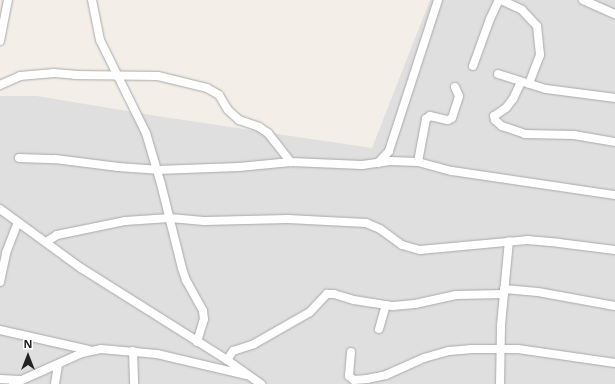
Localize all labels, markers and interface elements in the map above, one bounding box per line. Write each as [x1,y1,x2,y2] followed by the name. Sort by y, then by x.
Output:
[8,336,48,376] north arrow
[24,336,32,351] text: N

